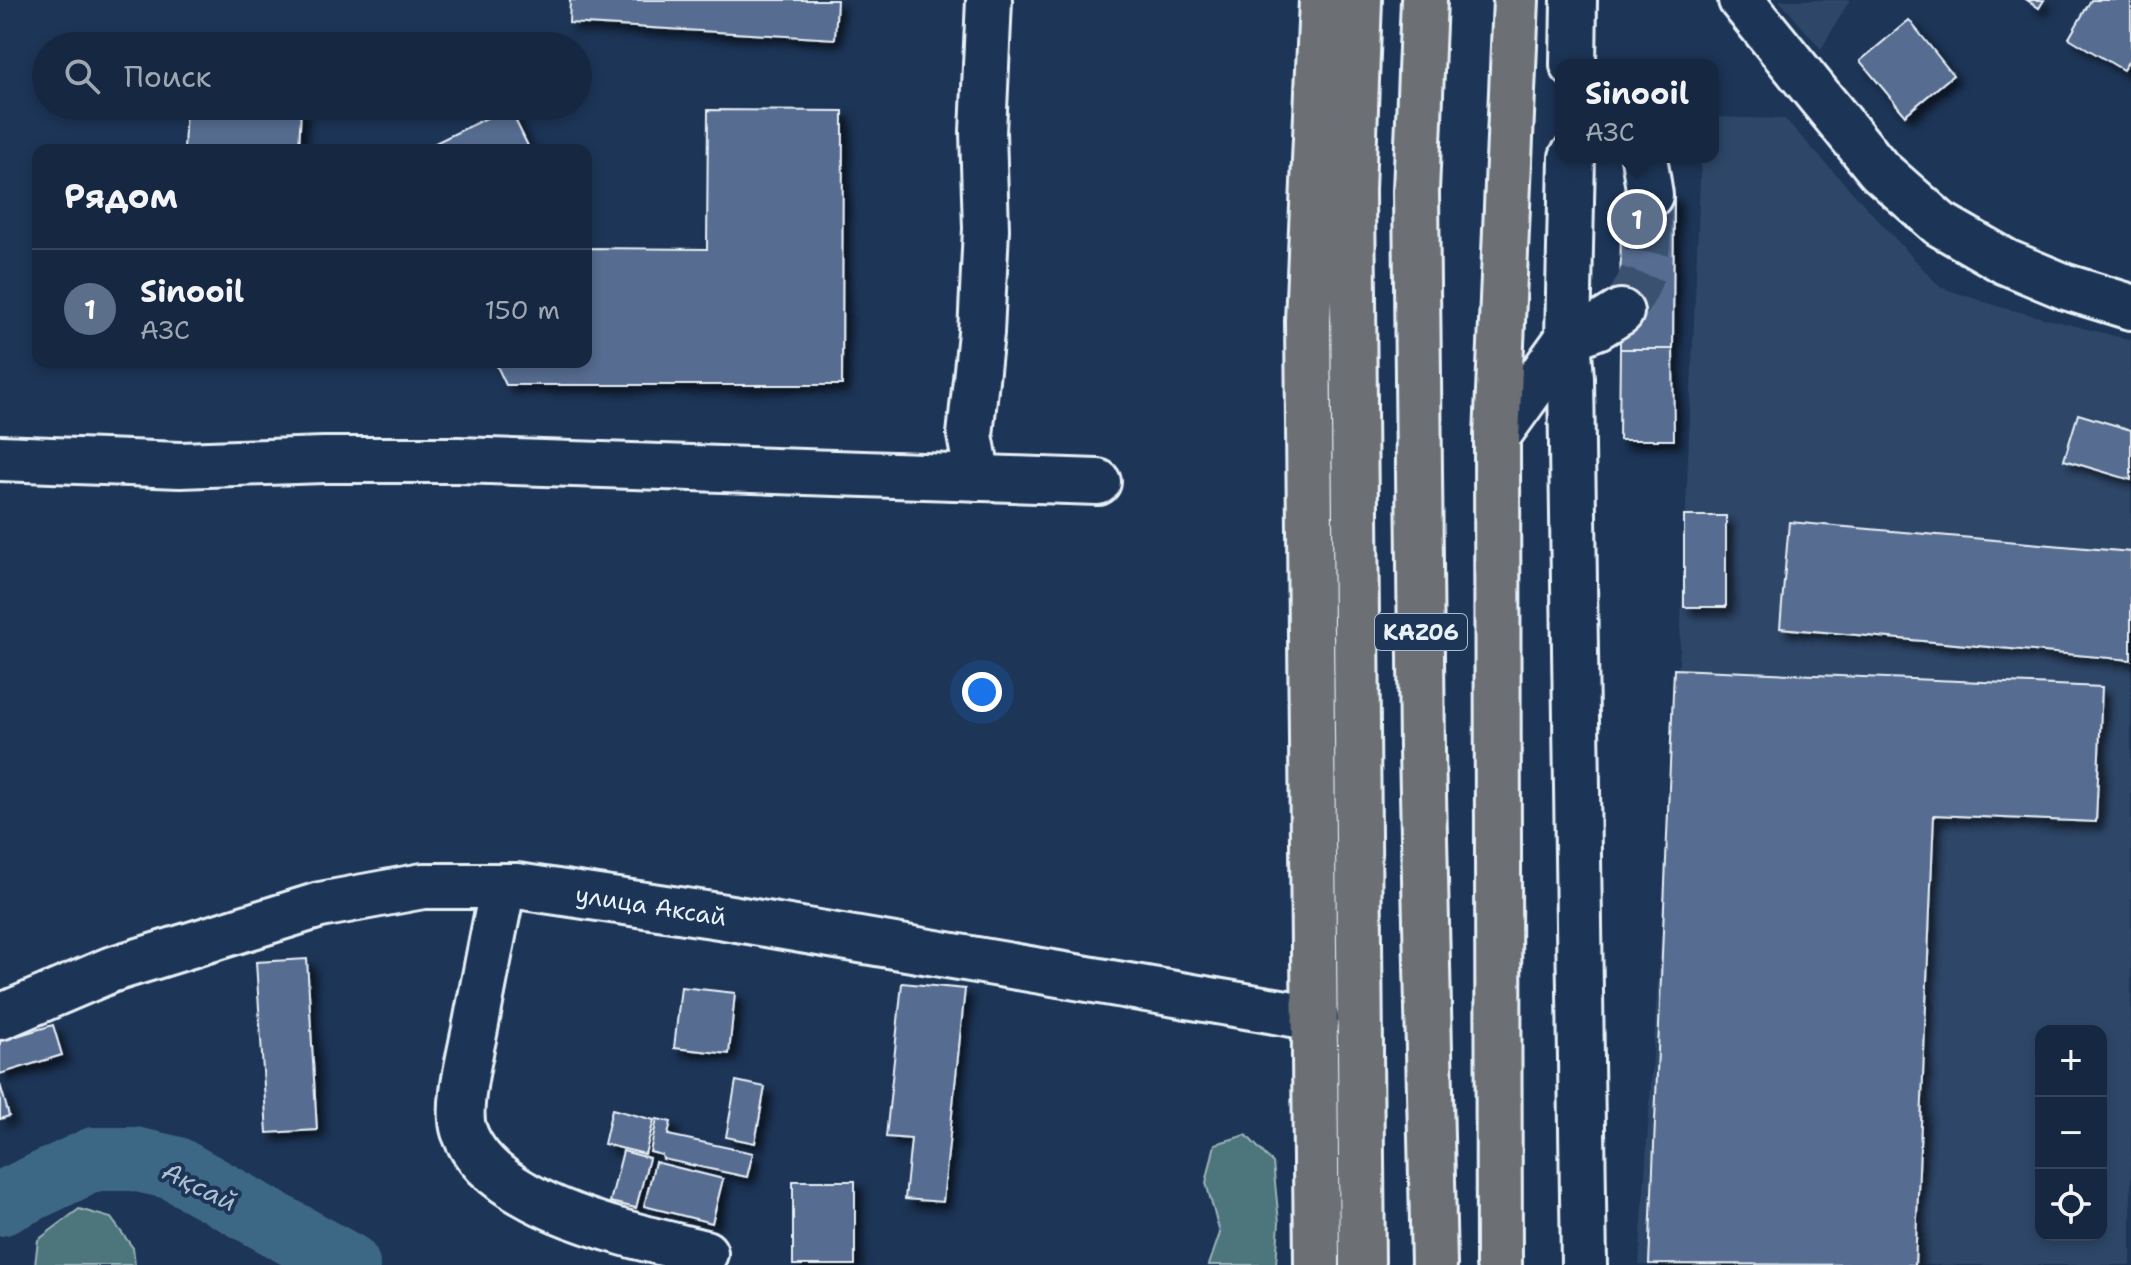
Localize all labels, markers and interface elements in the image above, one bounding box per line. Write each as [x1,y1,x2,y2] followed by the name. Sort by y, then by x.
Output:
[32,32,592,120] search box
[60,54,104,98] icon: search
[124,56,212,97] text: Поиск
[1555,59,1719,163] popup
[1585,73,1689,114] text: Sinooil
[1585,114,1635,149] text: АЗС
[64,173,178,219] text: Рядом
[1611,189,1663,249] pin: 1
[140,271,244,312] text: Sinooil
[84,292,96,327] text: 1
[484,292,560,327] text: 150 m
[140,312,190,347] text: АЗС
[1375,614,1467,650] road number: KАZ06
[962,672,1002,712] your location
[573,878,729,934] street label: улица Аксай
[2035,1025,2107,1241] map controls
[2035,1025,2107,1097] button: +
[2035,1097,2107,1169] button: −
[157,1153,243,1219] water label: Ақсай
[2035,1169,2107,1241] button: locate

